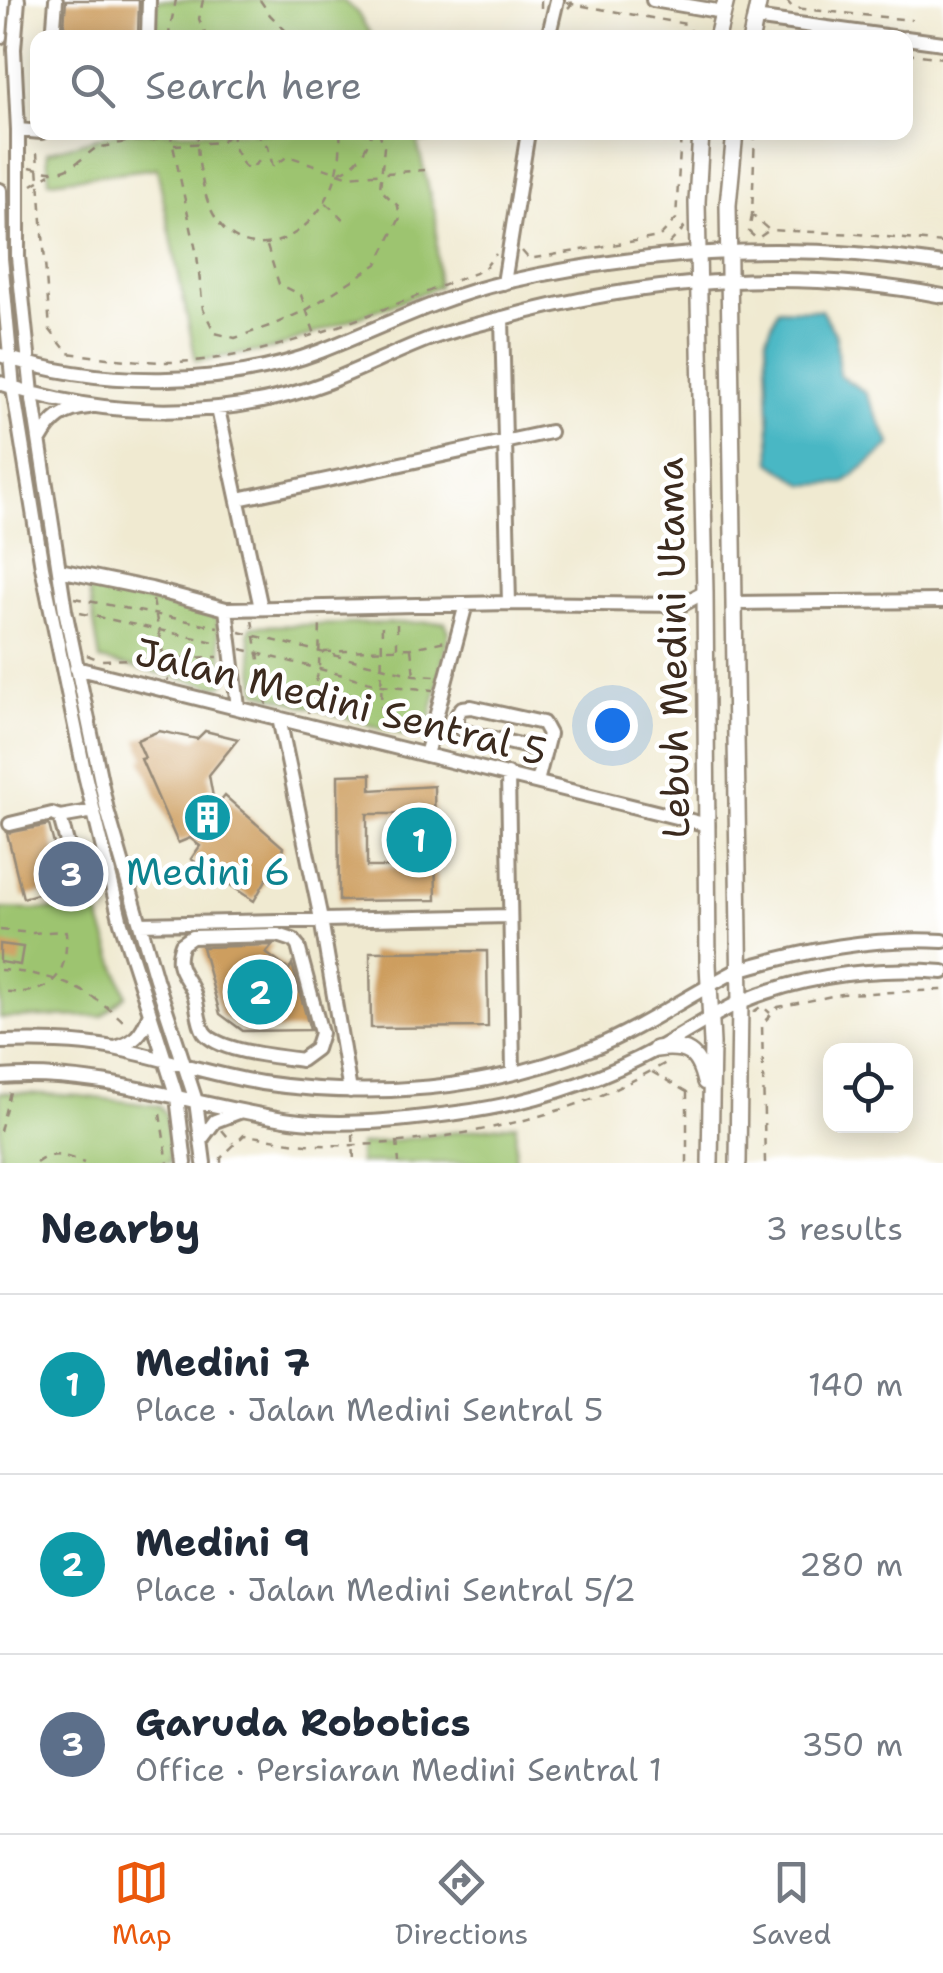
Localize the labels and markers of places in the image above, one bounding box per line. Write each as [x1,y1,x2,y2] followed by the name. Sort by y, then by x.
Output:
[182,792,234,844] building icon: Medini 6
[386,802,452,878] pin: 1
[38,836,104,912] pin: 3
[126,846,290,897] place label: Medini 6
[228,954,292,1030] pin: 2

